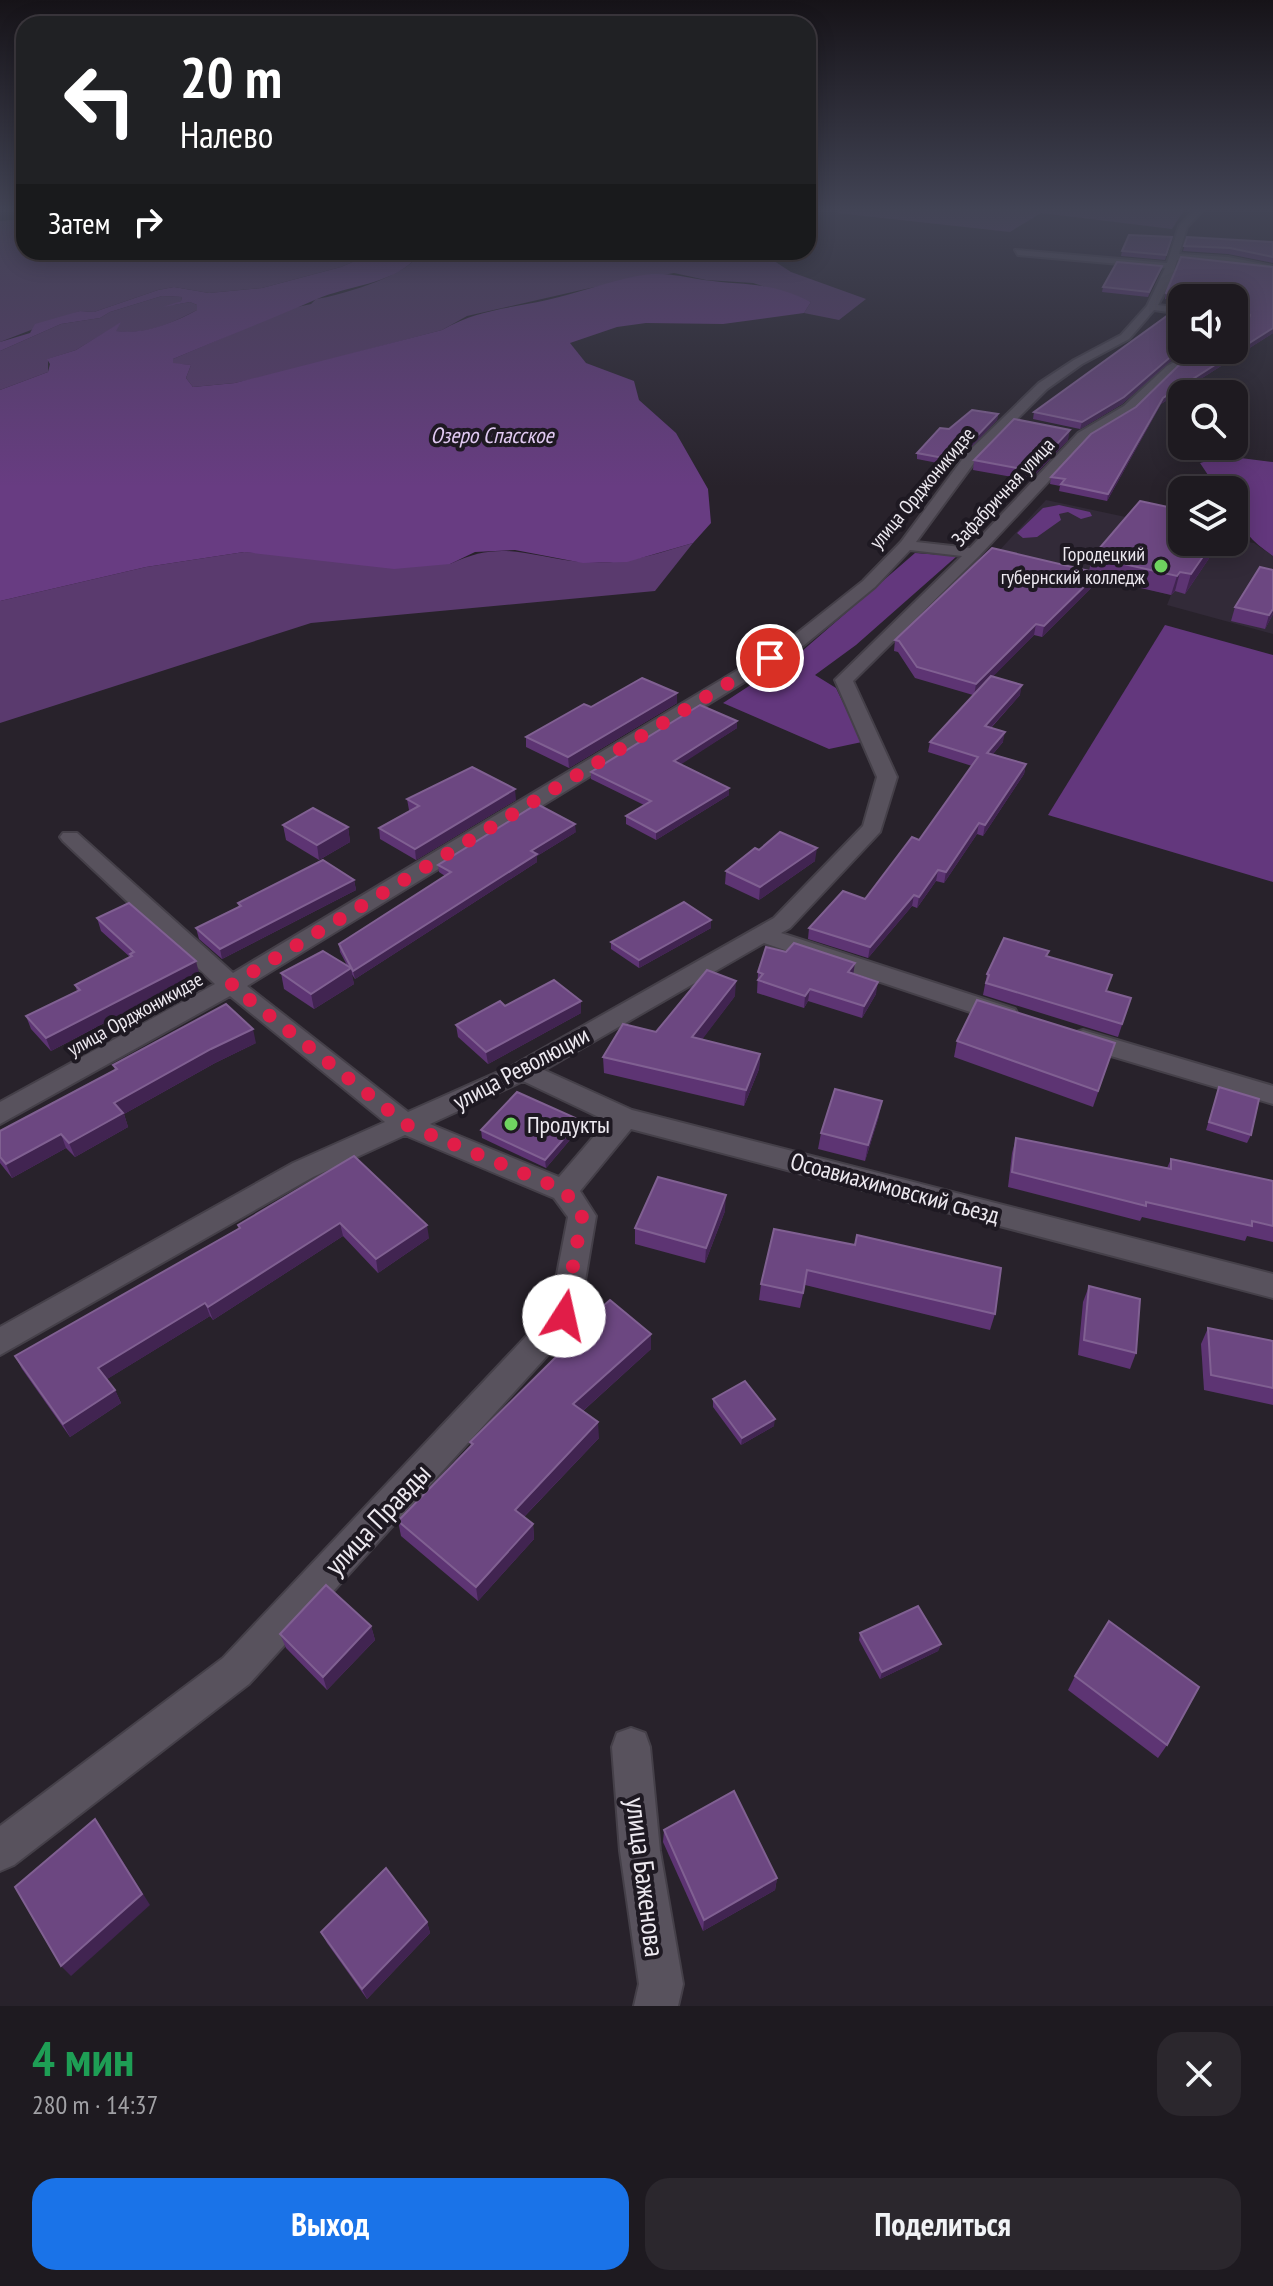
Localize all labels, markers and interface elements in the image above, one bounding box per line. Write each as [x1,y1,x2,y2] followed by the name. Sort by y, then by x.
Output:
[180,41,282,113] text: 20 m
[48,48,152,152] icon: left
[180,111,273,158] text: Налево
[126,200,170,244] icon: right
[48,203,110,242] text: Затем
[1168,284,1248,556] map controls
[1168,284,1248,364] button: sound
[1168,380,1248,460] button: search
[430,421,555,449] water label: Озеро Спасское
[864,422,980,554] street label: улица Орджоникидзе
[946,432,1060,552] street label: Зафабричная улица
[1168,476,1248,556] button: layers
[1001,541,1145,590] place label: Городецкий губернский колледж
[1152,557,1170,575] marker: Городецкий губернский колледж
[736,624,804,692] pin
[748,636,792,680] icon: arrive
[63,966,207,1062] street label: улица Орджоникидзе
[448,1019,594,1117] street label: улица Революции
[527,1109,610,1140] place label: Продукты
[502,1115,520,1133] marker: Продукты
[787,1145,1003,1231] street label: Осоавиахимовский съезд
[522,1274,606,1358] position arrow
[316,1455,438,1583] street label: улица Правды
[618,1795,674,1959] street label: улица Баженова
[32,2027,134,2089] text: 4 мин
[1157,2032,1241,2116] button: close
[32,2088,158,2121] text: 280 m · 14:37
[32,2178,629,2270] button: Выход
[645,2178,1241,2270] button: Поделиться

